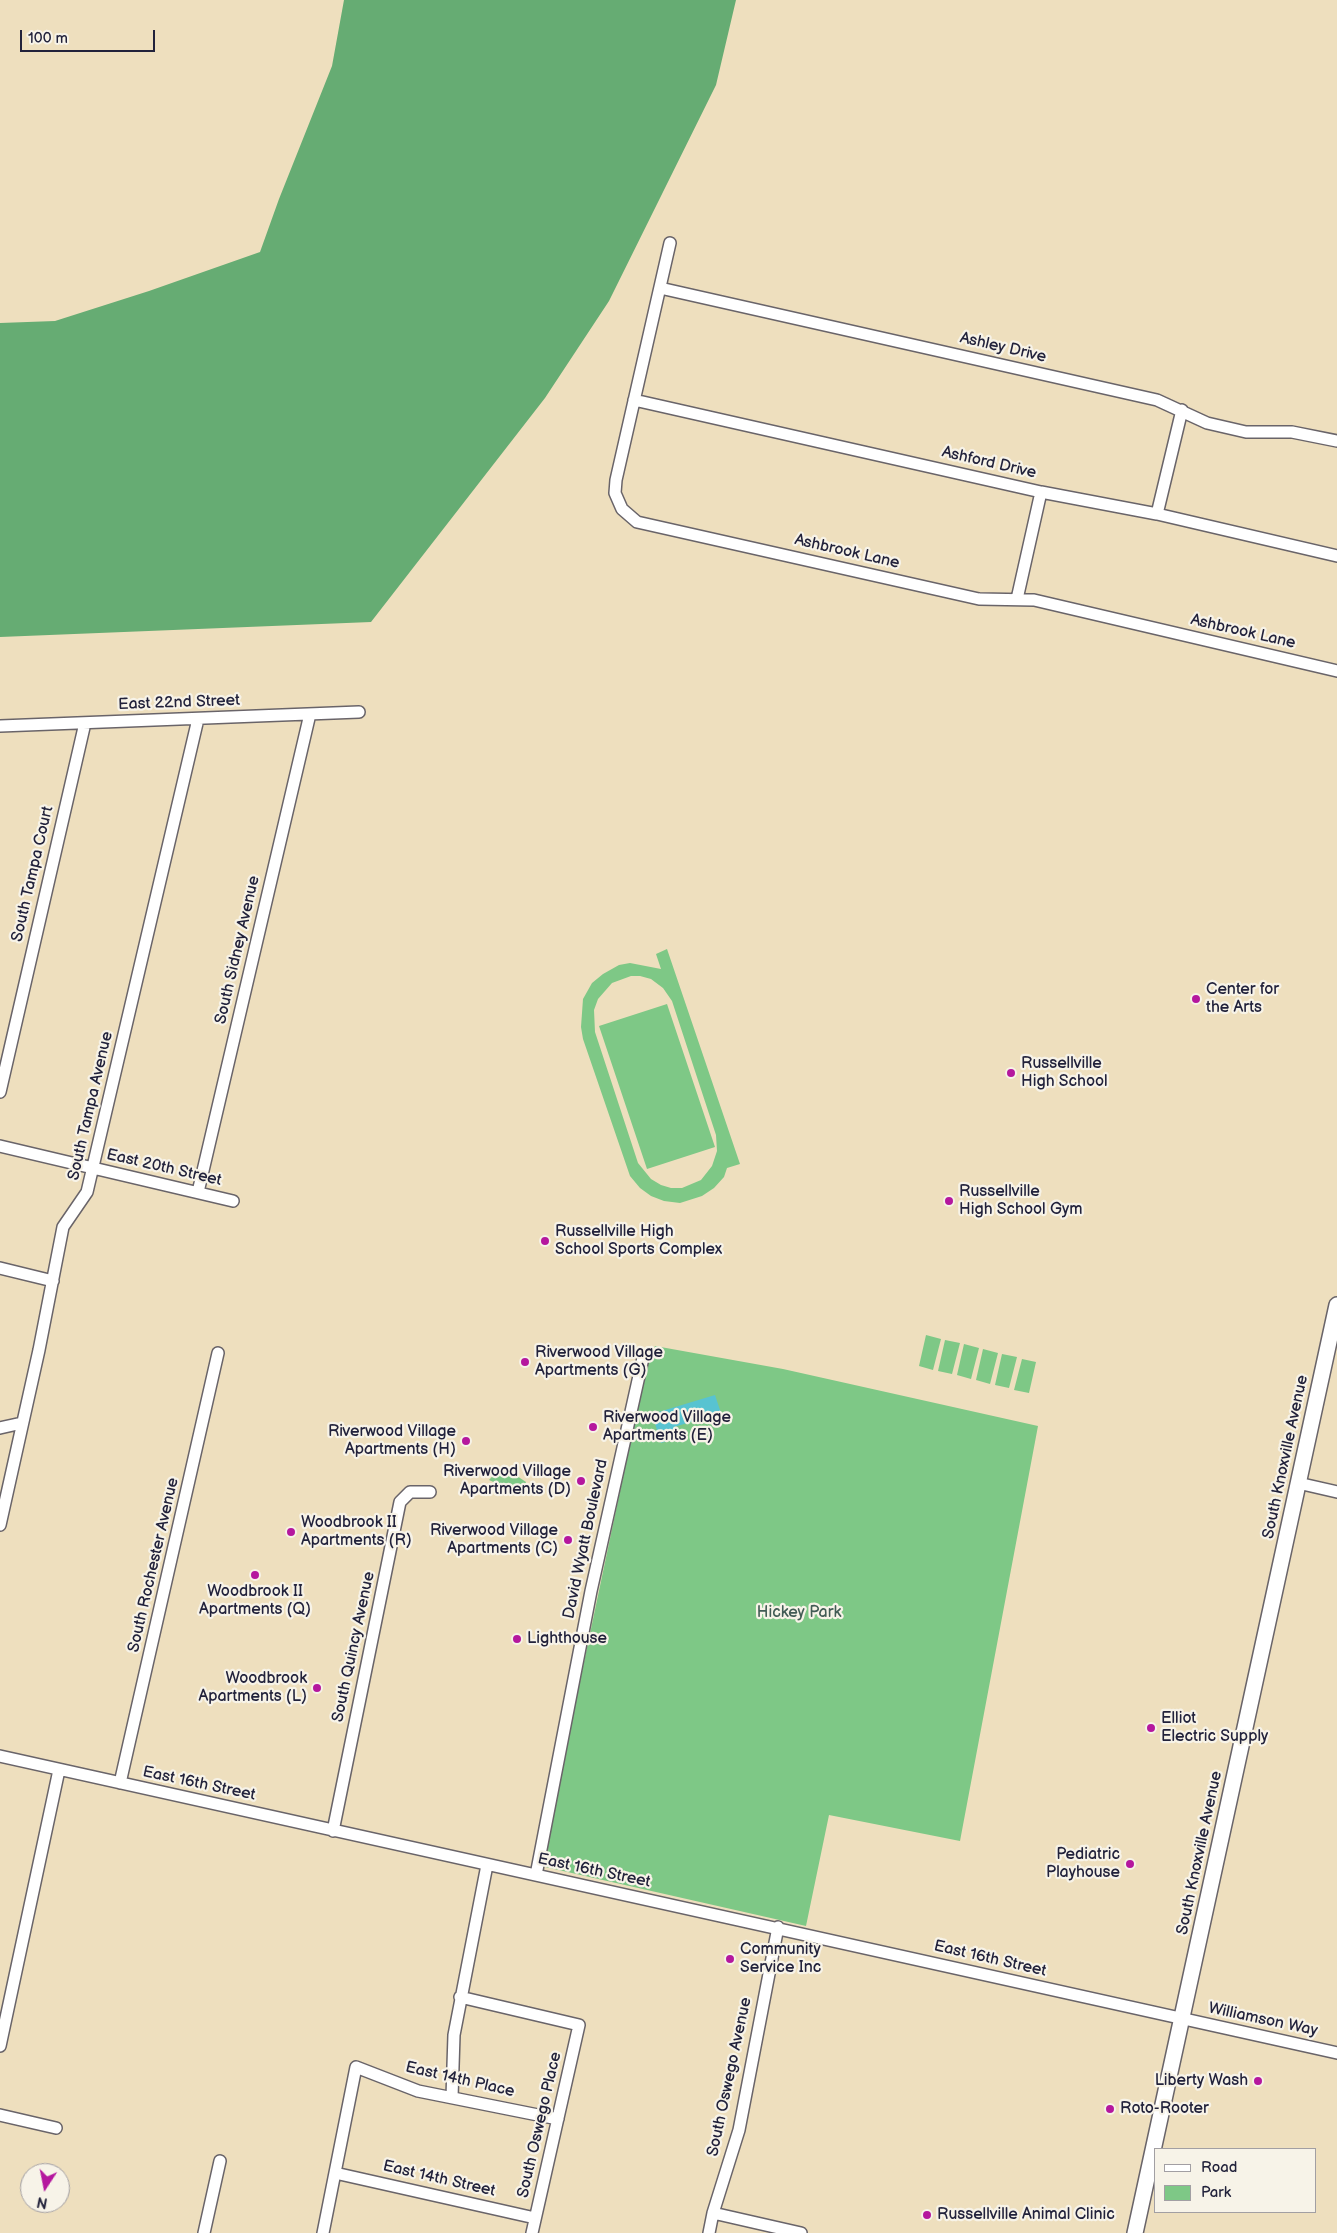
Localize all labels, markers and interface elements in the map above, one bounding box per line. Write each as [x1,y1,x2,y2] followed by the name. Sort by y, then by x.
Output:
[22,20,158,52] scale bar
[28,29,68,48] text: 100 m
[958,329,1048,367] street label: Ashley Drive
[940,443,1038,483] street label: Ashford Drive
[793,531,901,573] street label: Ashbrook Lane
[1189,611,1297,653] street label: Ashbrook Lane
[118,691,240,715] street label: East 22nd Street
[8,804,58,944] street label: South Tampa Court
[212,874,264,1026] street label: South Sidney Avenue
[1206,980,1279,1018] place label: Center for the Arts
[1190,993,1202,1005] marker: Center for the Arts
[65,1030,117,1182] street label: South Tampa Avenue
[1021,1054,1108,1092] place label: Russellville High School
[1005,1067,1017,1079] marker: Russellville High School
[105,1145,223,1191] street label: East 20th Street
[959,1182,1082,1220] place label: Russellville High School Gym
[943,1195,955,1207] marker: Russellville High School Gym
[555,1222,722,1260] place label: Russellville High School Sports Complex
[539,1235,551,1247] marker: Russellville High School Sports Complex
[535,1343,663,1381] place label: Riverwood Village Apartments (G)
[519,1356,531,1368] marker: Riverwood Village Apartments (G)
[1259,1373,1313,1541] street label: South Knoxville Avenue
[603,1408,731,1446] place label: Riverwood Village Apartments (E)
[587,1421,599,1433] marker: Riverwood Village Apartments (E)
[328,1422,456,1460] place label: Riverwood Village Apartments (H)
[460,1435,472,1447] marker: Riverwood Village Apartments (H)
[560,1457,612,1621] street label: David Wyatt Boulevard
[443,1462,571,1500] place label: Riverwood Village Apartments (D)
[575,1475,587,1487] marker: Riverwood Village Apartments (D)
[125,1476,183,1654] street label: South Rochester Avenue
[301,1513,412,1551] place label: Woodbrook II Apartments (R)
[430,1521,558,1559] place label: Riverwood Village Apartments (C)
[285,1526,297,1538] marker: Woodbrook II Apartments (R)
[562,1534,574,1546] marker: Riverwood Village Apartments (C)
[249,1569,261,1581] marker: Woodbrook II Apartments (Q)
[329,1570,379,1724] street label: South Quincy Avenue
[199,1582,311,1620] place label: Woodbrook II Apartments (Q)
[757,1603,841,1623] park label: Hickey Park
[527,1629,607,1649] place label: Lighthouse
[511,1633,523,1645] marker: Lighthouse
[198,1669,307,1707] place label: Woodbrook Apartments (L)
[311,1682,323,1694] marker: Woodbrook Apartments (L)
[1161,1709,1268,1747] place label: Elliot Electric Supply
[1145,1722,1157,1734] marker: Elliot Electric Supply
[141,1763,257,1805] street label: East 16th Street
[1173,1769,1227,1937] street label: South Knoxville Avenue
[1046,1845,1120,1883] place label: Pediatric Playhouse
[536,1850,652,1892] street label: East 16th Street
[1124,1858,1136,1870] marker: Pediatric Playhouse
[932,1937,1048,1981] street label: East 16th Street
[740,1940,821,1978] place label: Community Service Inc
[724,1953,736,1965] marker: Community Service Inc
[704,1996,756,2158] street label: South Oswego Avenue
[1207,1999,1319,2041] street label: Williamson Way
[514,2050,566,2200] street label: South Oswego Place
[404,2058,516,2102] street label: East 14th Place
[1155,2071,1248,2091] place label: Liberty Wash
[1252,2075,1264,2087] marker: Liberty Wash
[1120,2099,1209,2119] place label: Roto-Rooter
[1104,2103,1116,2115] marker: Roto-Rooter
[1154,2148,1317,2213] legend
[381,2157,497,2201] street label: East 14th Street
[1201,2158,1237,2177] text: Road
[20,2163,70,2213] north arrow
[1201,2183,1231,2202] text: Park
[35,2193,49,2212] text: N
[937,2205,1115,2225] place label: Russellville Animal Clinic
[921,2209,933,2221] marker: Russellville Animal Clinic

